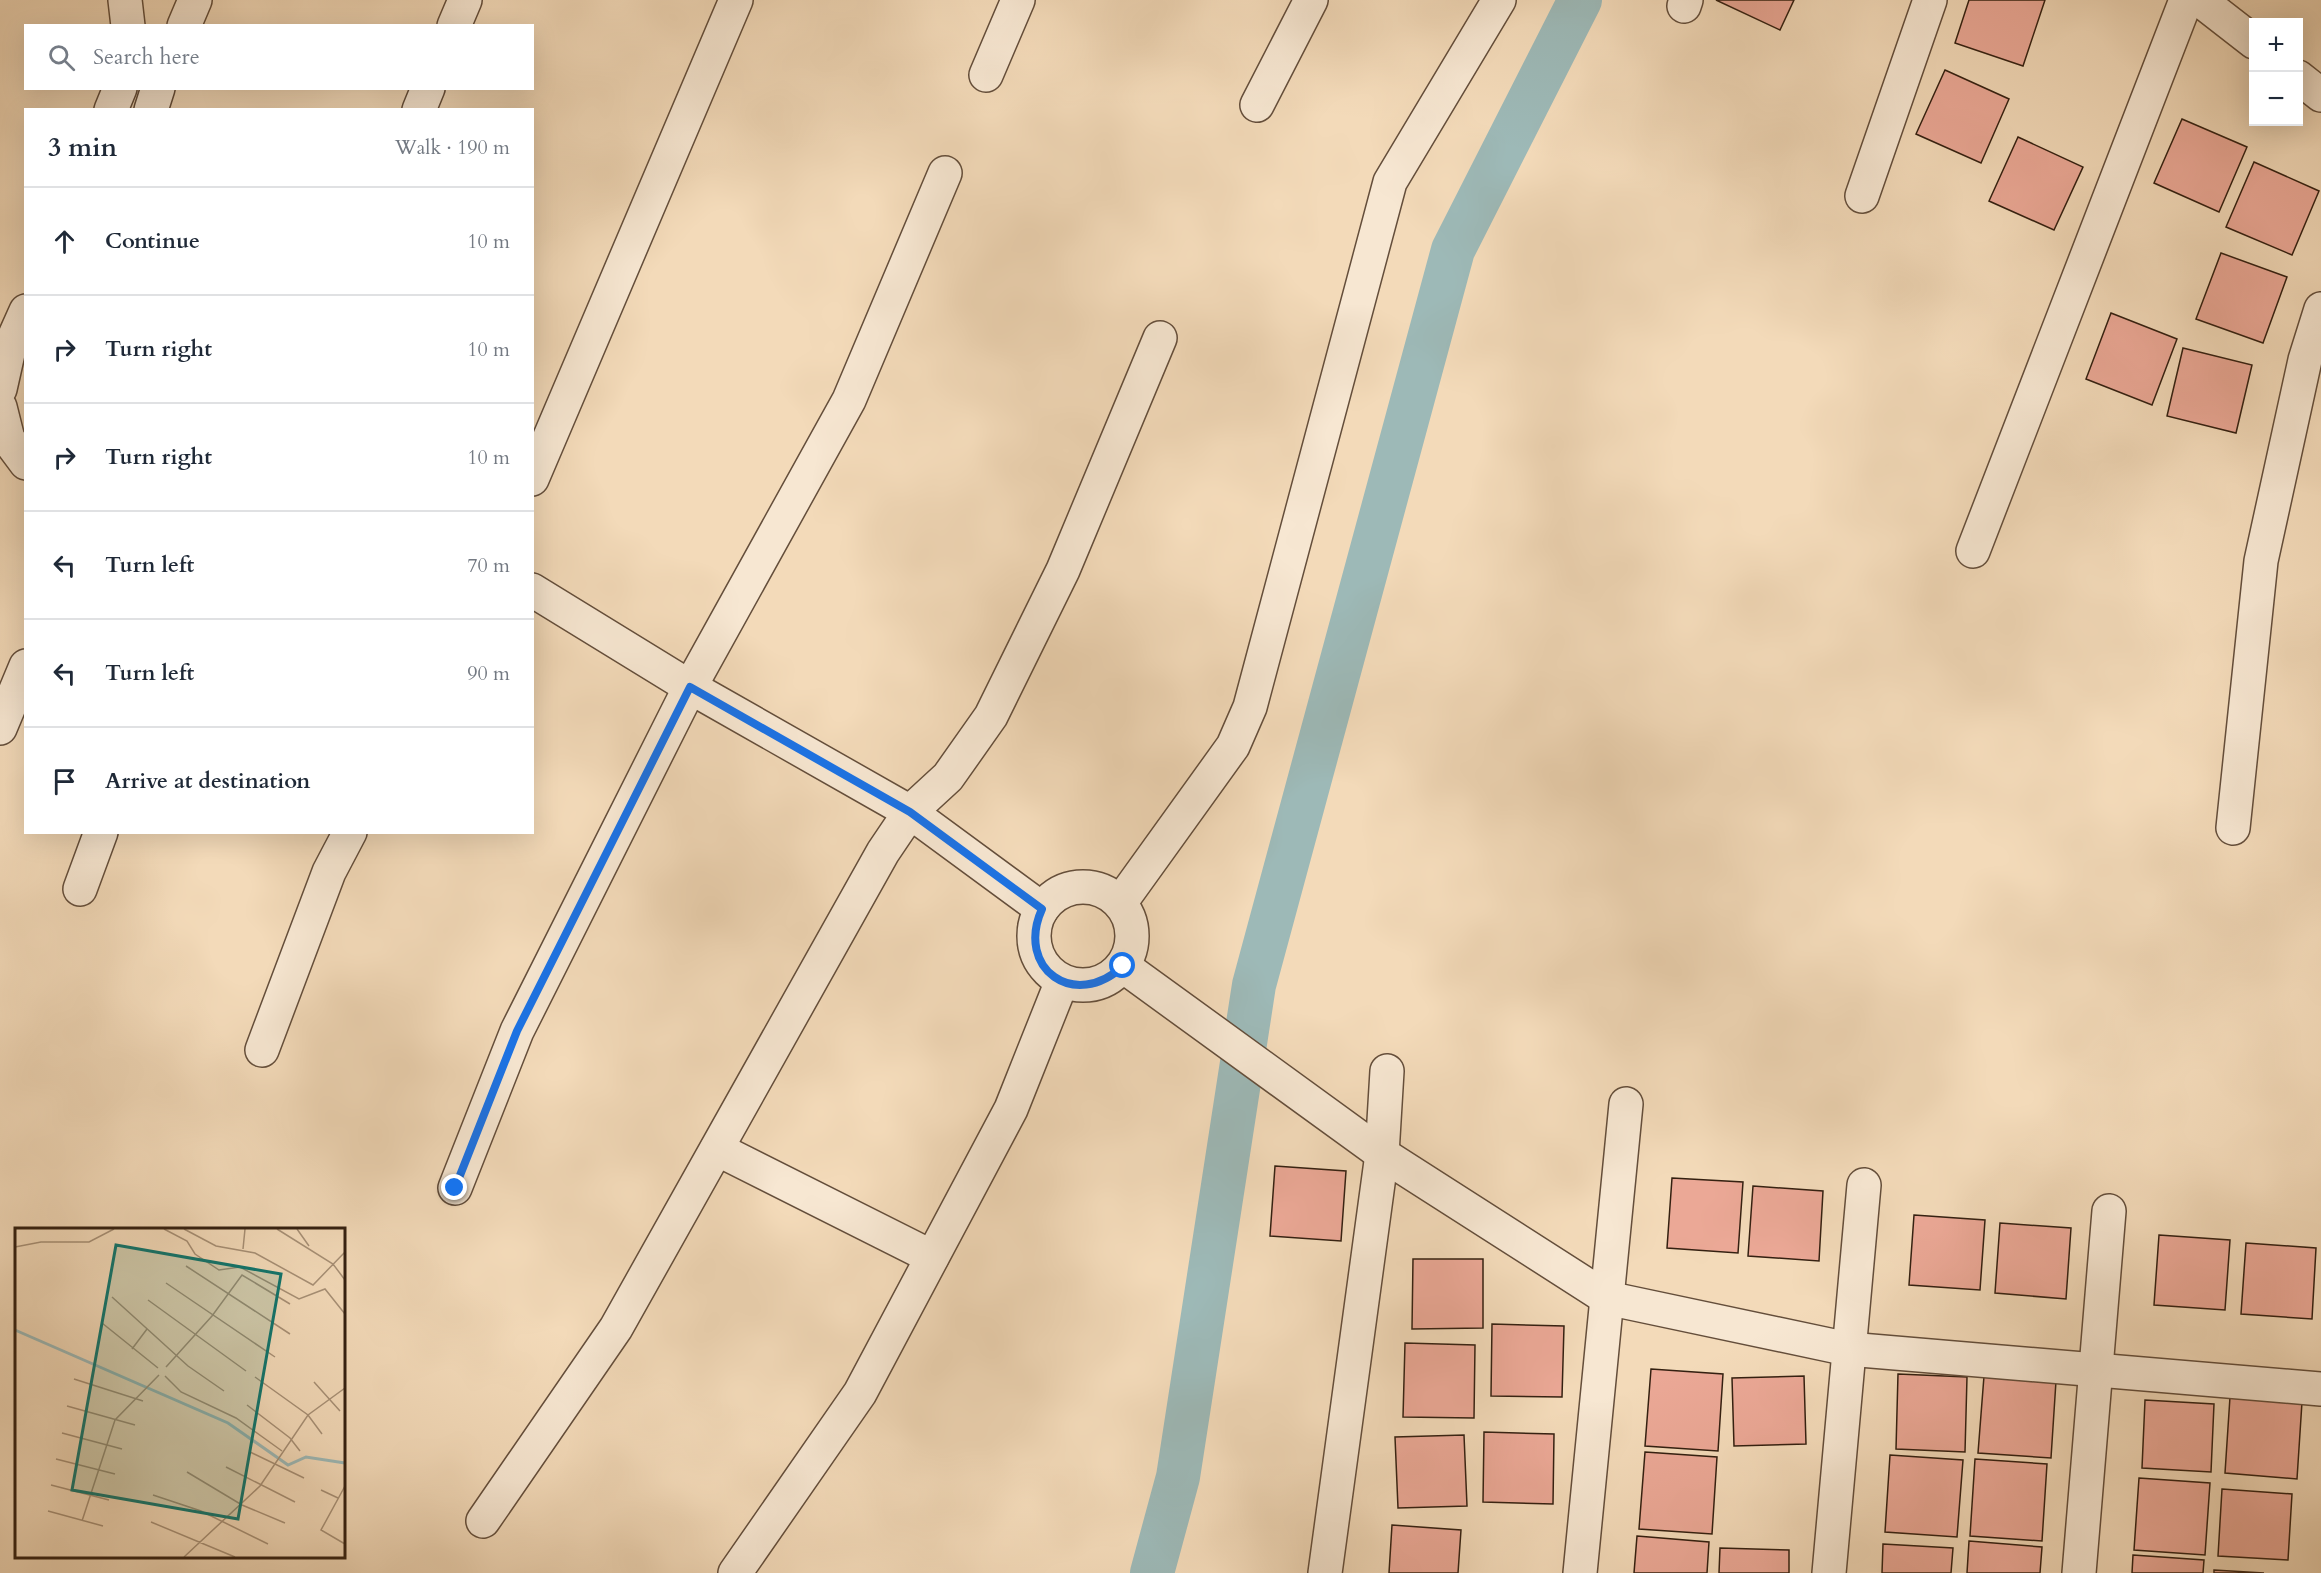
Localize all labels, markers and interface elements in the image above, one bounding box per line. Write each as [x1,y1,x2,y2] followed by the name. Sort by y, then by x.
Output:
[2249,18,2303,126] map controls
[2249,18,2303,72] button: +
[24,24,534,90] search box
[45,41,78,74] icon: search
[93,42,200,72] text: Search here
[2249,72,2303,126] button: −
[48,130,117,165] text: 3 min
[395,134,510,161] text: Walk · 190 m
[48,225,81,258] icon: ahead
[105,226,200,256] text: Continue
[467,228,510,255] text: 10 m
[48,333,81,366] icon: right
[105,334,212,364] text: Turn right
[467,336,510,363] text: 10 m
[48,441,81,474] icon: right
[105,442,212,472] text: Turn right
[467,444,510,471] text: 10 m
[48,549,81,582] icon: left
[105,550,194,580] text: Turn left
[467,552,510,579] text: 70 m
[48,657,81,690] icon: left
[105,658,194,688] text: Turn left
[467,660,510,687] text: 90 m
[48,765,81,798] icon: arrive
[105,766,310,796] text: Arrive at destination
[1109,952,1135,978] route start
[441,1174,467,1200] route end
[15,1228,345,1558] inset map

